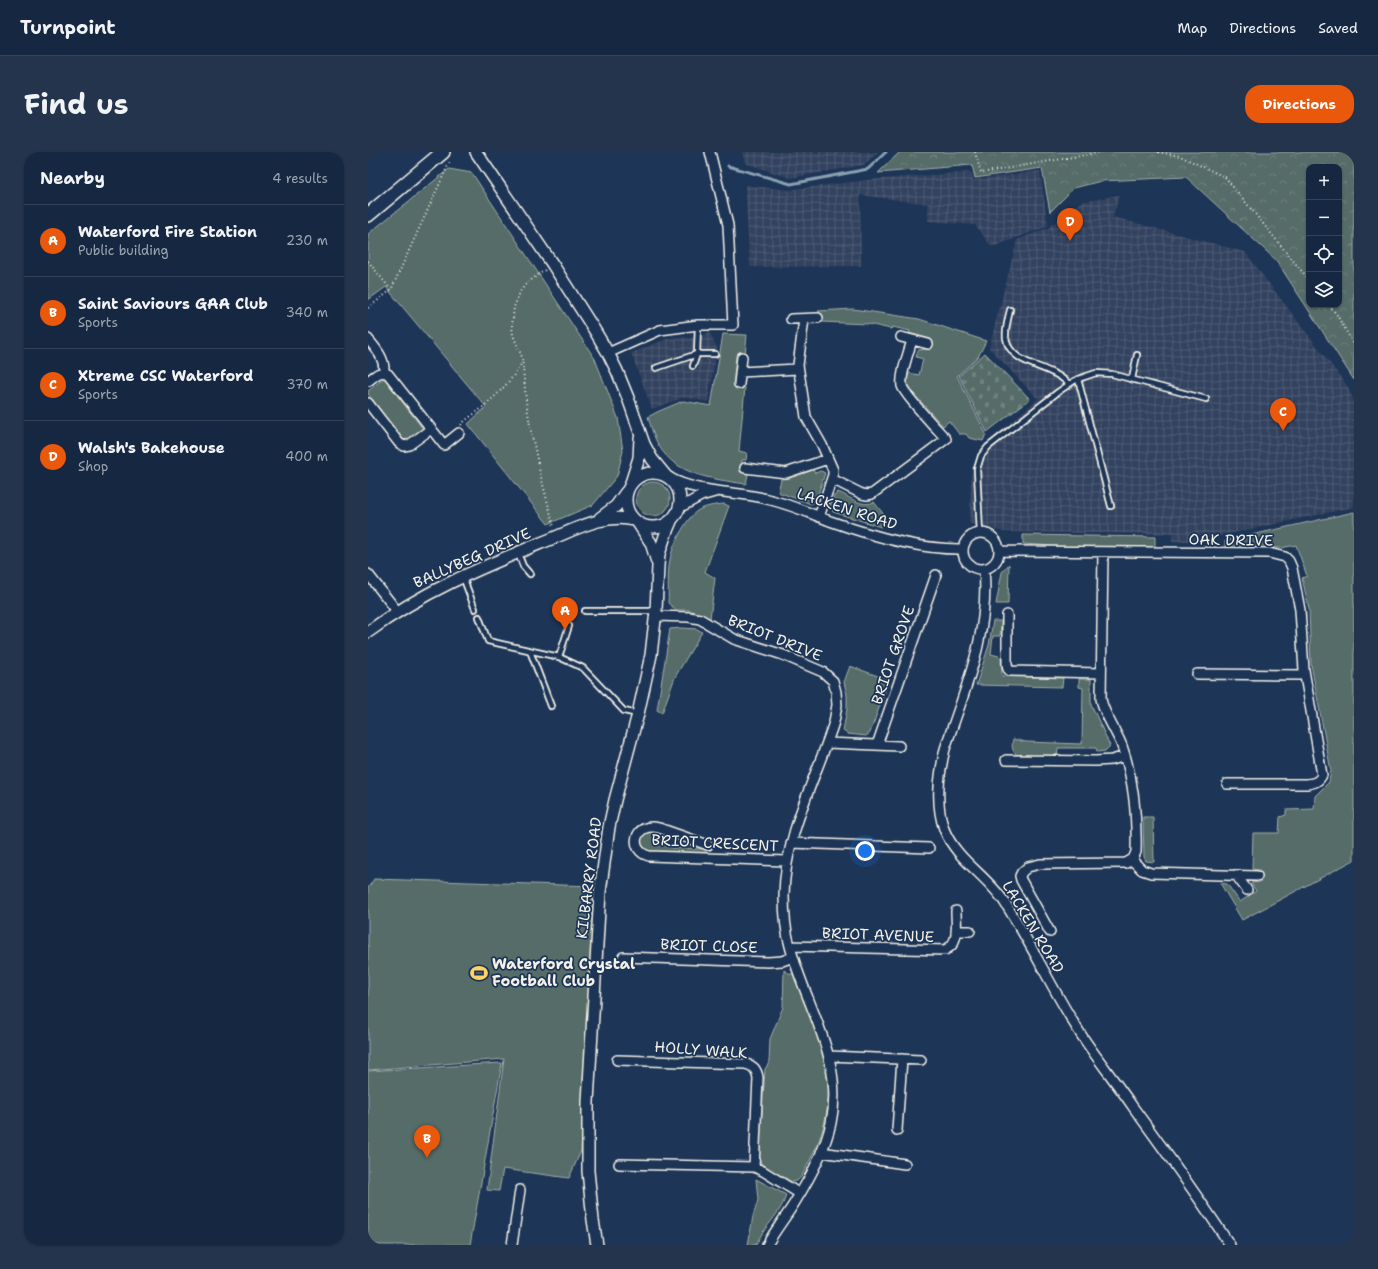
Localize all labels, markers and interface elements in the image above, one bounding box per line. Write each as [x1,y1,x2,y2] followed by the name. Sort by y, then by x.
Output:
[20,15,116,40] text: Turnpoint
[1178,19,1208,37] text: Map
[1230,19,1296,37] text: Directions
[1318,19,1358,37] text: Saved
[24,85,129,123] text: Find us
[1245,85,1354,123] button: Directions
[1306,164,1342,308] map controls
[1306,164,1342,200] button: +
[40,167,105,189] text: Nearby
[272,170,328,187] text: 4 results
[1306,200,1342,236] button: −
[1057,208,1083,241] pin: D
[78,222,257,242] text: Waterford Fire Station
[48,232,58,249] text: A
[286,232,328,249] text: 230 m
[1306,236,1342,272] button: locate
[78,242,169,259] text: Public building
[1306,272,1342,308] button: layers
[78,294,268,314] text: Saint Saviours GAA Club
[49,304,57,321] text: B
[286,304,328,321] text: 340 m
[78,314,118,331] text: Sports
[78,366,253,386] text: Xtreme CSC Waterford
[49,376,57,393] text: C
[286,376,328,393] text: 370 m
[78,386,118,403] text: Sports
[1270,398,1296,431] pin: C
[78,438,225,458] text: Walsh's Bakehouse
[48,448,58,465] text: D
[285,448,328,465] text: 400 m
[78,458,108,475] text: Shop
[794,483,900,535] street label: LACKEN ROAD
[410,523,534,593] street label: BALLYBEG DRIVE
[1188,529,1274,551] street label: OAK DRIVE
[552,597,578,630] pin: A
[867,603,919,707] street label: BRIOT GROVE
[725,610,825,666] street label: BRIOT DRIVE
[572,816,606,940] street label: KILBARRY ROAD
[651,830,779,856] street label: BRIOT CRESCENT
[855,841,875,861] your location
[998,877,1068,977] street label: LACKEN ROAD
[822,923,934,947] street label: BRIOT AVENUE
[660,934,758,958] street label: BRIOT CLOSE
[492,954,635,991] place label: Waterford Crystal Football Club
[469,963,489,983] sports icon: Waterford Crystal Football Club
[654,1037,749,1063] street label: HOLLY WALK
[414,1125,440,1158] pin: B

